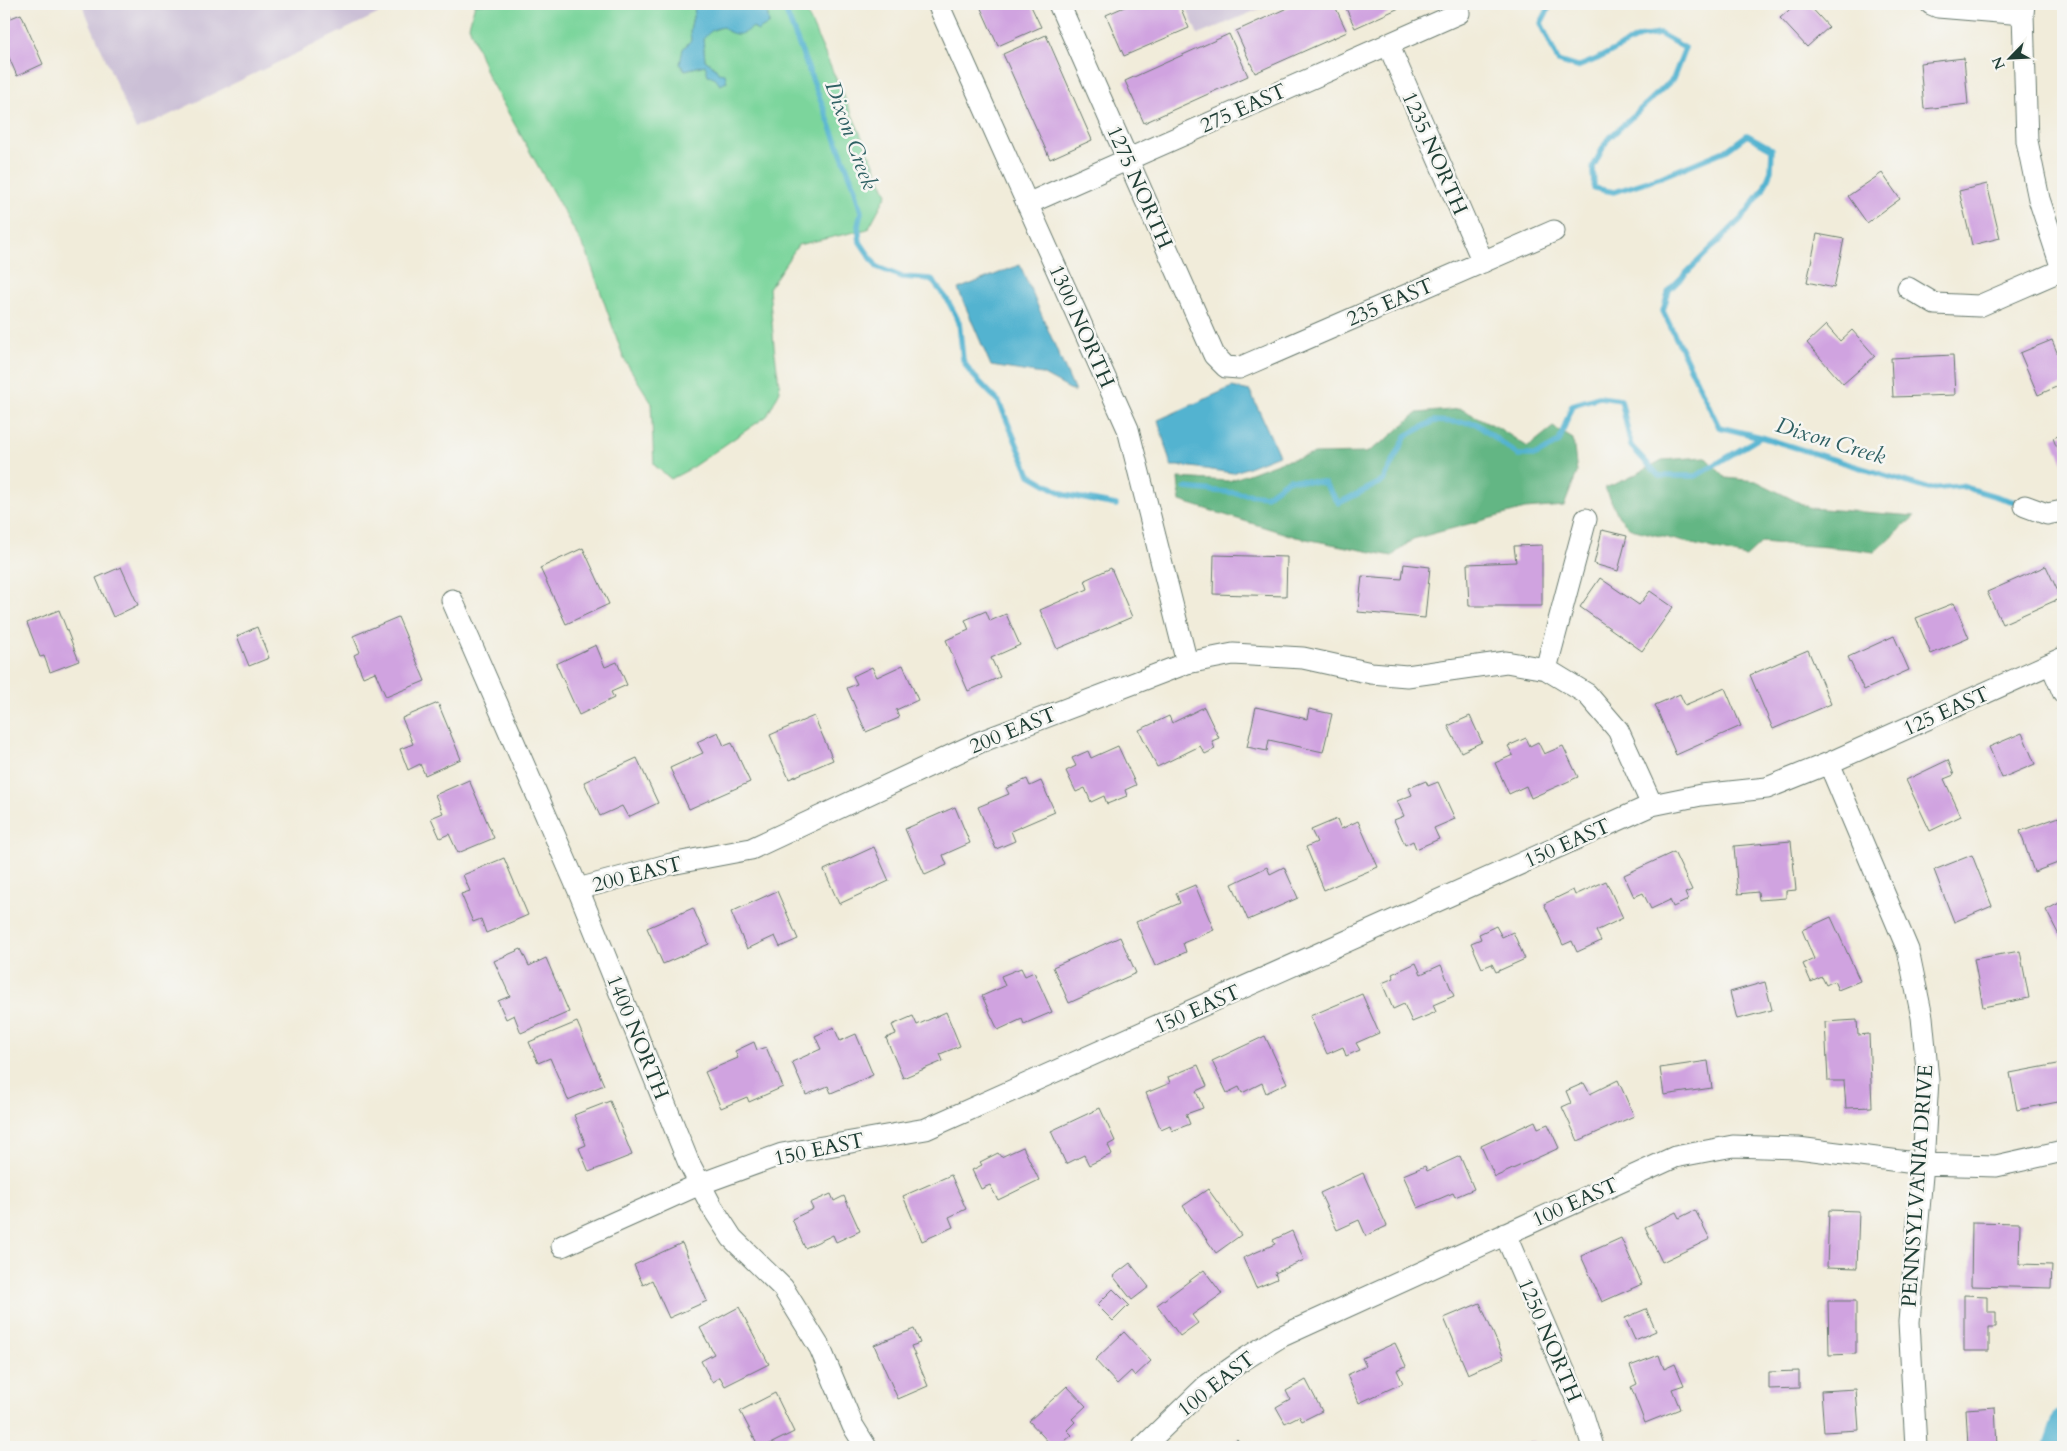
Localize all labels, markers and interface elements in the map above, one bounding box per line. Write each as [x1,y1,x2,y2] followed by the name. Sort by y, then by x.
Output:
[1984,32,2034,82] north arrow
[1987,54,2010,73] text: N
[818,77,885,194] water label: Dixon Creek
[1195,77,1291,140] street label: 275 EAST
[1394,87,1475,220] street label: 1235 NORTH
[1099,121,1180,254] street label: 1275 NORTH
[1041,260,1122,393] street label: 1300 NORTH
[1342,271,1438,334] street label: 235 EAST
[1772,410,1889,472] water label: Dixon Creek
[1898,680,1994,743] street label: 125 EAST
[965,700,1061,761] street label: 200 EAST
[1519,812,1615,875] street label: 150 EAST
[589,849,685,900] street label: 200 EAST
[599,970,676,1104] street label: 1400 NORTH
[1149,978,1245,1041] street label: 150 EAST
[1895,1064,1940,1308] street label: PENNSYLVANIA DRIVE
[771,1126,867,1173] street label: 150 EAST
[1527,1171,1623,1234] street label: 100 EAST
[1510,1274,1589,1407] street label: 1250 NORTH
[1171,1345,1261,1424] street label: 100 EAST

